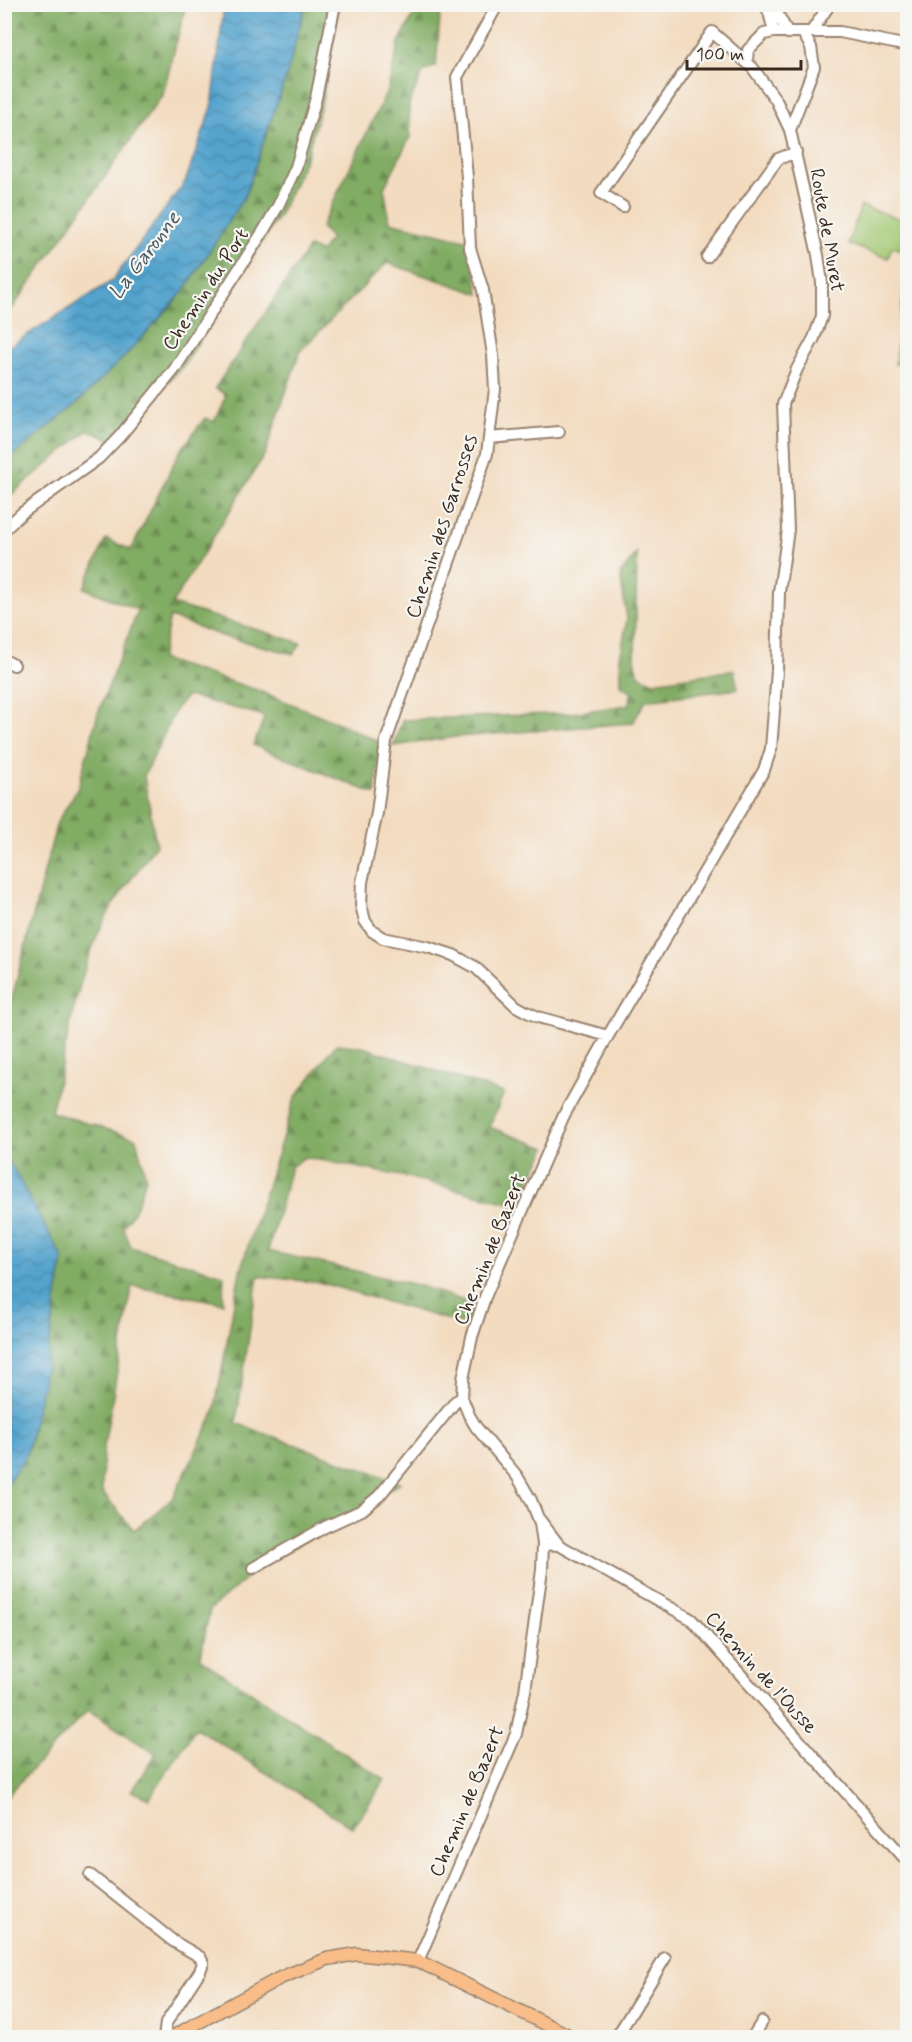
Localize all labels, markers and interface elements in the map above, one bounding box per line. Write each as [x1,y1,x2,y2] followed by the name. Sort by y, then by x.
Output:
[687,33,801,71] scale bar
[696,43,744,67] text: 100 m
[802,166,851,294] street label: Route de Muret
[103,205,187,305] water label: La Garonne
[157,223,256,356] street label: Chemin du Port
[400,431,485,622] street label: Chemin des Garrosses
[448,1170,533,1330] street label: Chemin de Bazert
[698,1606,823,1740] street label: Chemin de l'Ousse
[423,1722,511,1881] street label: Chemin de Bazert

